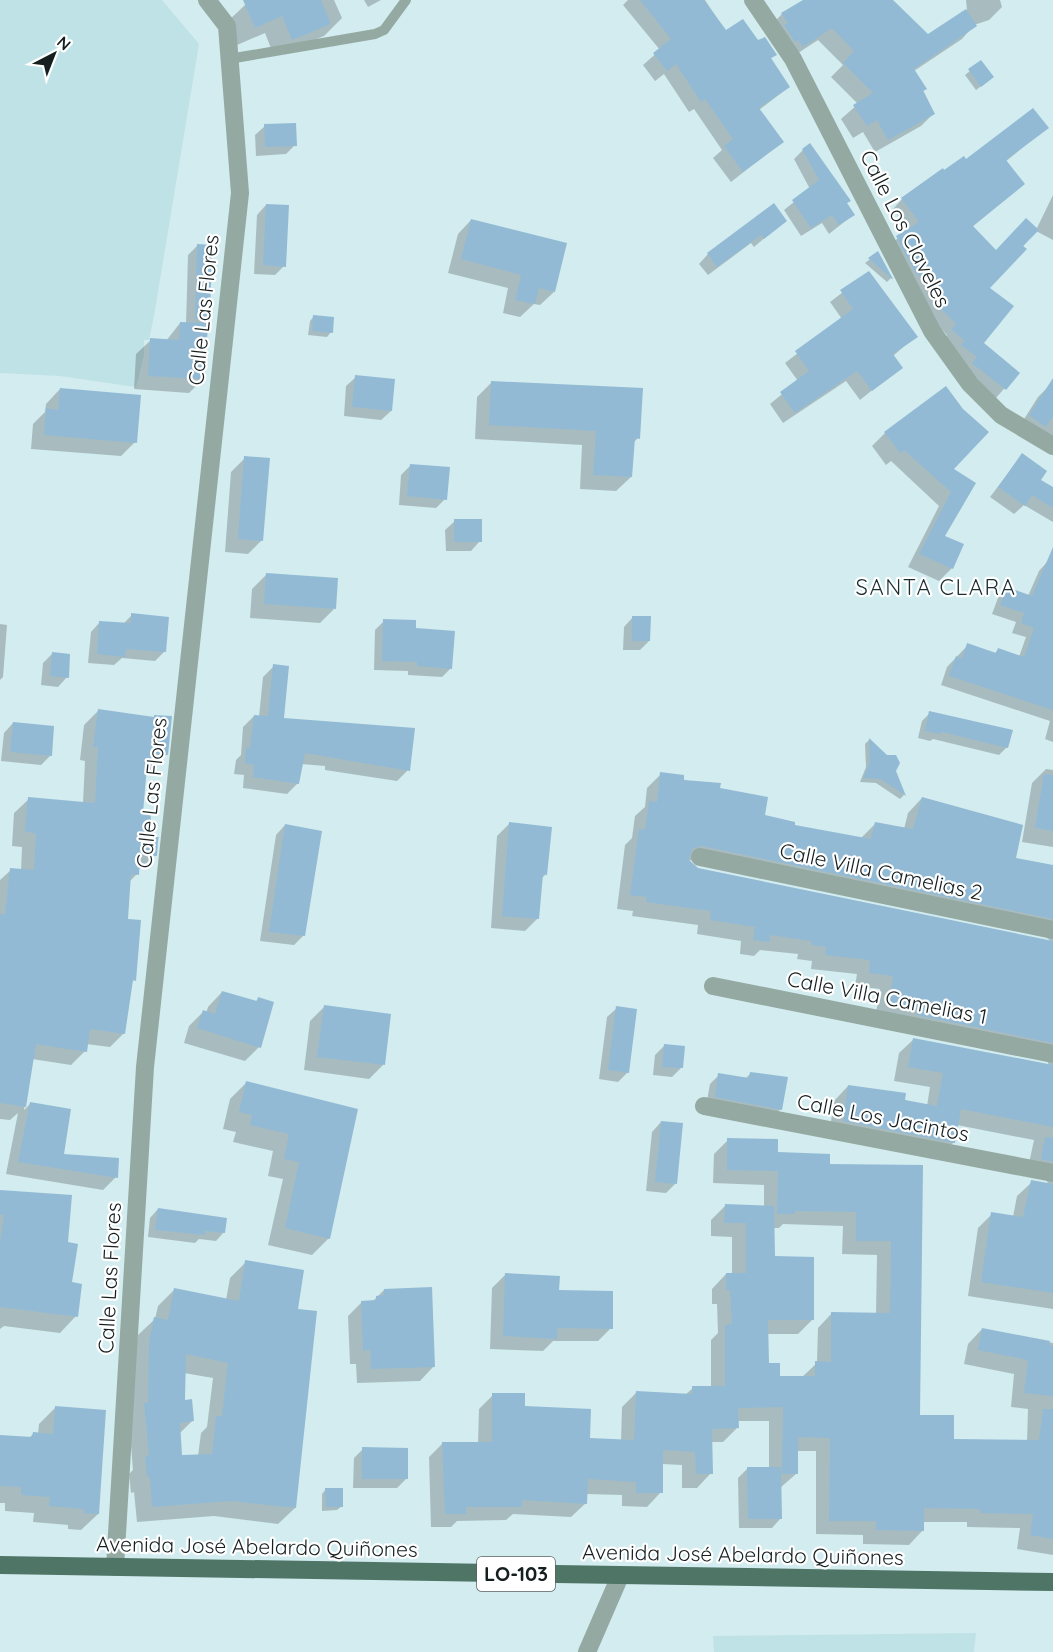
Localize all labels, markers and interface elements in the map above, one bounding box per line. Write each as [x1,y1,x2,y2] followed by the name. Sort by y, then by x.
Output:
[24,24,84,84] north arrow
[53,31,75,54] text: N
[855,146,957,312] street label: Calle Los Claveles
[182,233,224,387] street label: Calle Las Flores
[856,573,1016,601] district label: SANTA CLARA
[130,716,172,870] street label: Calle Las Flores
[777,837,985,905] street label: Calle Villa Camelias 2
[785,965,989,1029] street label: Calle Villa Camelias 1
[795,1088,971,1146] street label: Calle Los Jacintos
[92,1202,126,1354] street label: Calle Las Flores
[96,1530,418,1562] street label: Avenida José Abelardo Quiñones
[582,1538,904,1570] street label: Avenida José Abelardo Quiñones
[477,1557,555,1591] road number: LO-103

